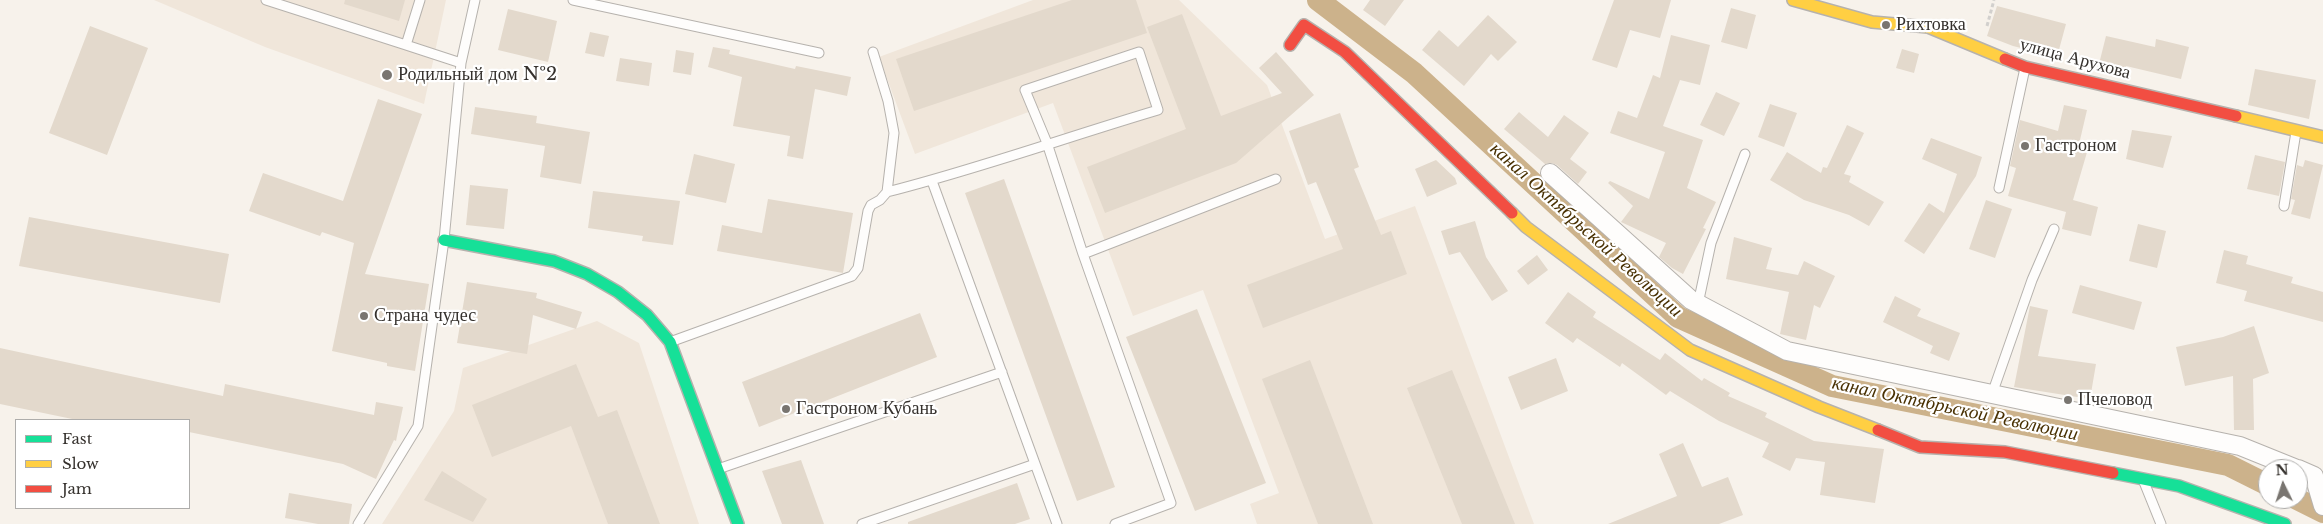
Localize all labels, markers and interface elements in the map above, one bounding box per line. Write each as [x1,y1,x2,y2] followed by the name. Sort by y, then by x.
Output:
[1896,14,1966,36] place label: Рихтовка
[1880,19,1892,31] marker: Рихтовка
[2017,34,2133,84] street label: улица Арухова
[398,64,557,86] place label: Родильный дом №2
[380,68,394,82] marker: Родильный дом №2
[2035,135,2117,157] place label: Гастроном
[1485,138,1687,322] water label: канал Октябрьской Революции
[2019,140,2031,152] marker: Гастроном
[374,305,476,327] place label: Страна чудес
[358,310,370,322] marker: Страна чудес
[1830,372,2080,446] water label: канал Октябрьской Революции
[2078,389,2152,411] place label: Пчеловод
[2062,394,2074,406] marker: Пчеловод
[796,398,937,420] place label: Гастроном Кубань
[780,403,792,415] marker: Гастроном Кубань
[15,419,190,509] legend
[62,429,92,448] text: Fast
[62,454,99,473] text: Slow
[2258,459,2308,509] north arrow
[2275,461,2289,479] text: N
[62,479,92,498] text: Jam

